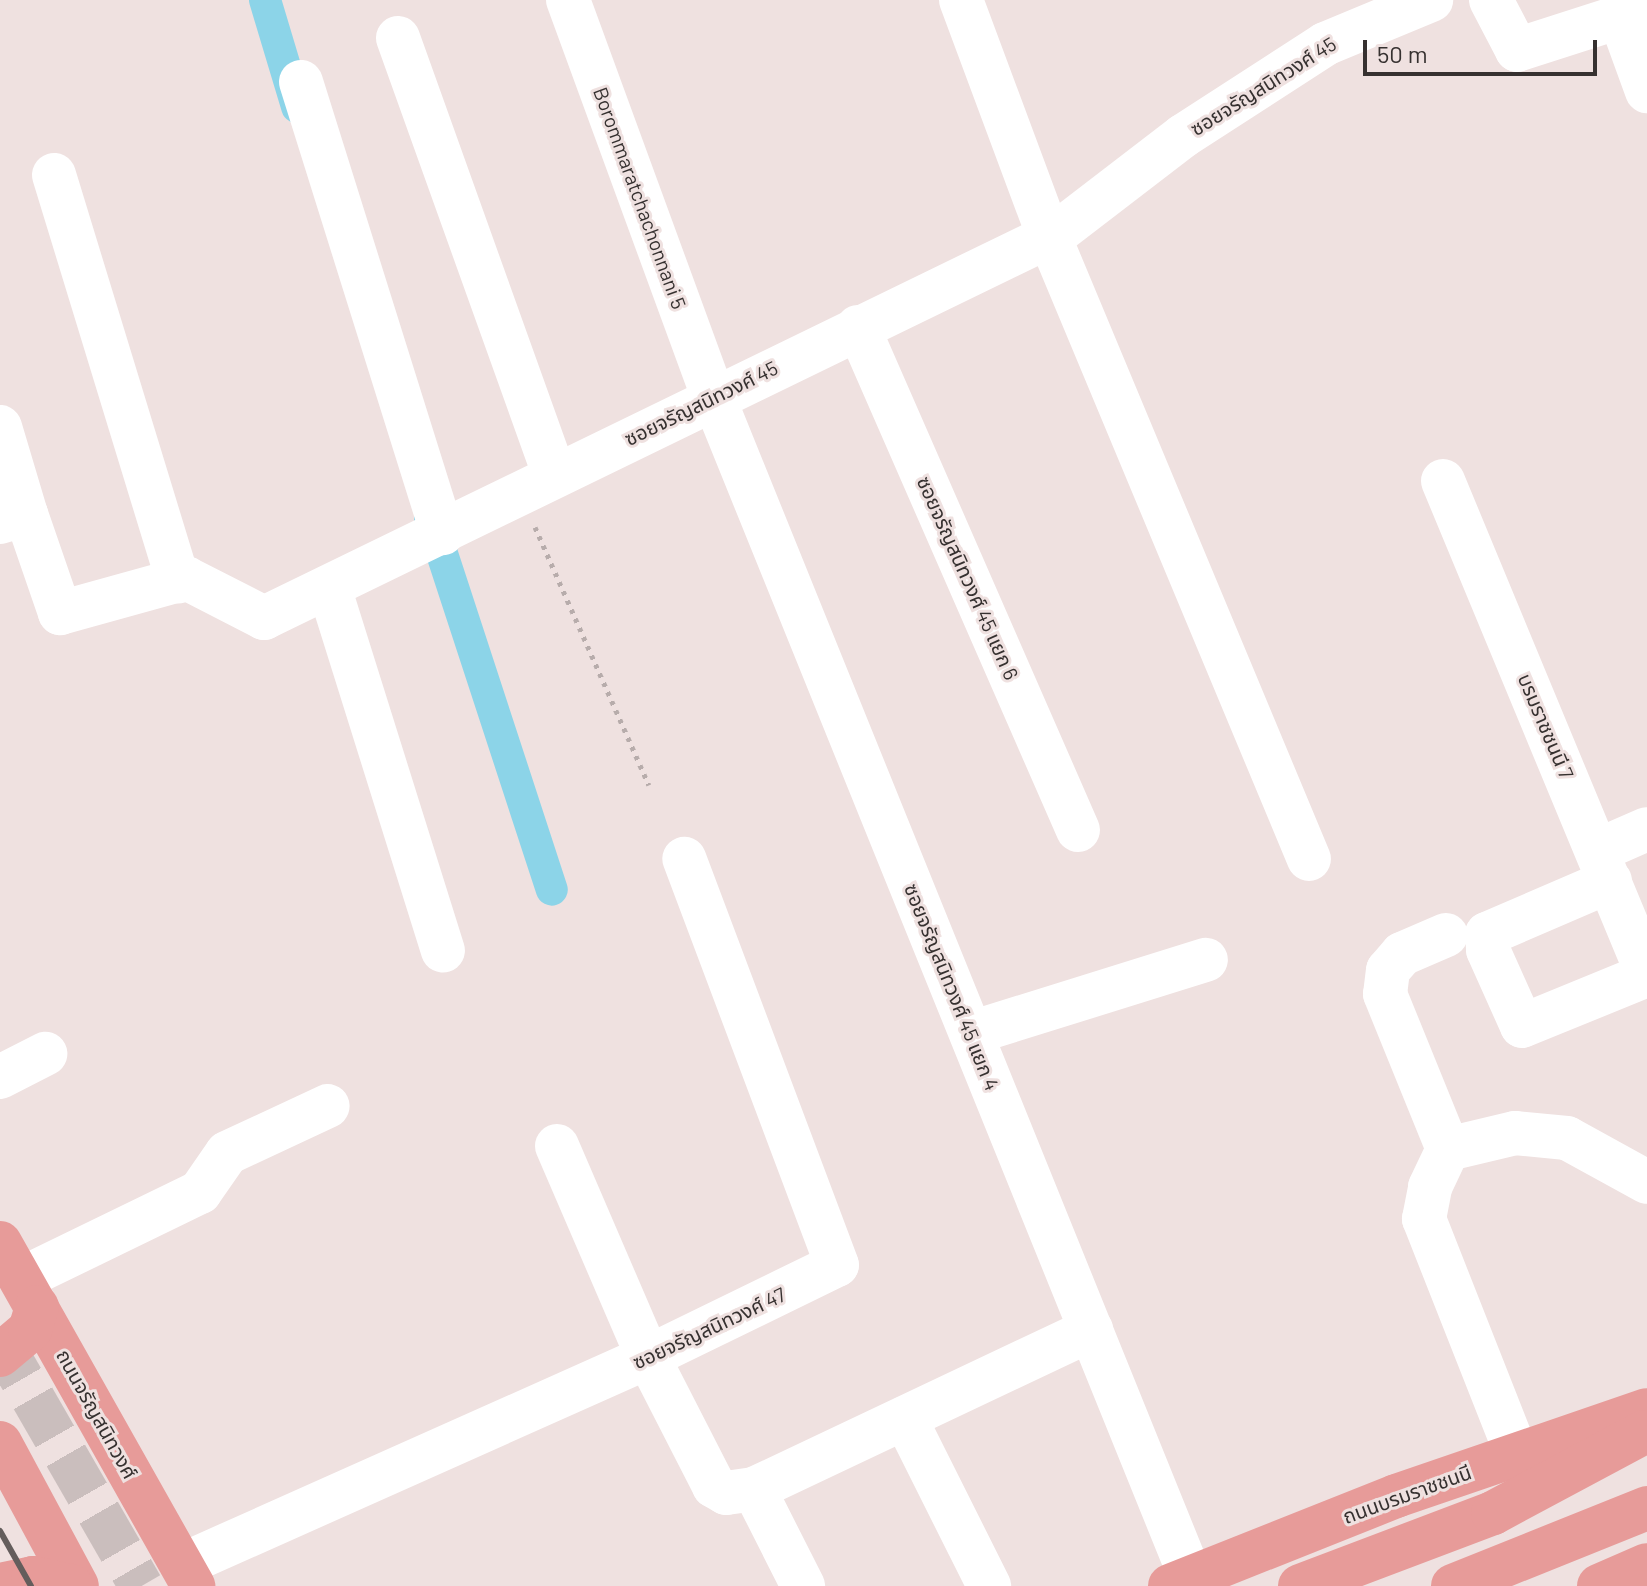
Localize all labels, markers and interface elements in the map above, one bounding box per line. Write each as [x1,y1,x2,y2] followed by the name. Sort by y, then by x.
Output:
[1367,24,1601,74] scale bar
[1186,31,1340,141] street label: ซอยจรัญสนิทวงศ์ 45
[1377,39,1428,68] text: 50 m
[589,84,691,312] street label: Borommaratchachonnani 5
[621,356,781,450] street label: ซอยจรัญสนิทวงศ์ 45
[912,472,1024,684] street label: ซอยจรัญสนิทวงศ์ 45 แยก 6
[1513,670,1579,782] street label: บรมราชชนนี 7
[899,880,1005,1094] street label: ซอยจรัญสนิทวงศ์ 45 แยก 4
[629,1282,789,1374] street label: ซอยจรัญสนิทวงศ์ 47
[52,1345,142,1483] street label: ถนนจรัญสนิทวงศ์
[1339,1460,1475,1528] street label: ถนนบรมราชชนนี

